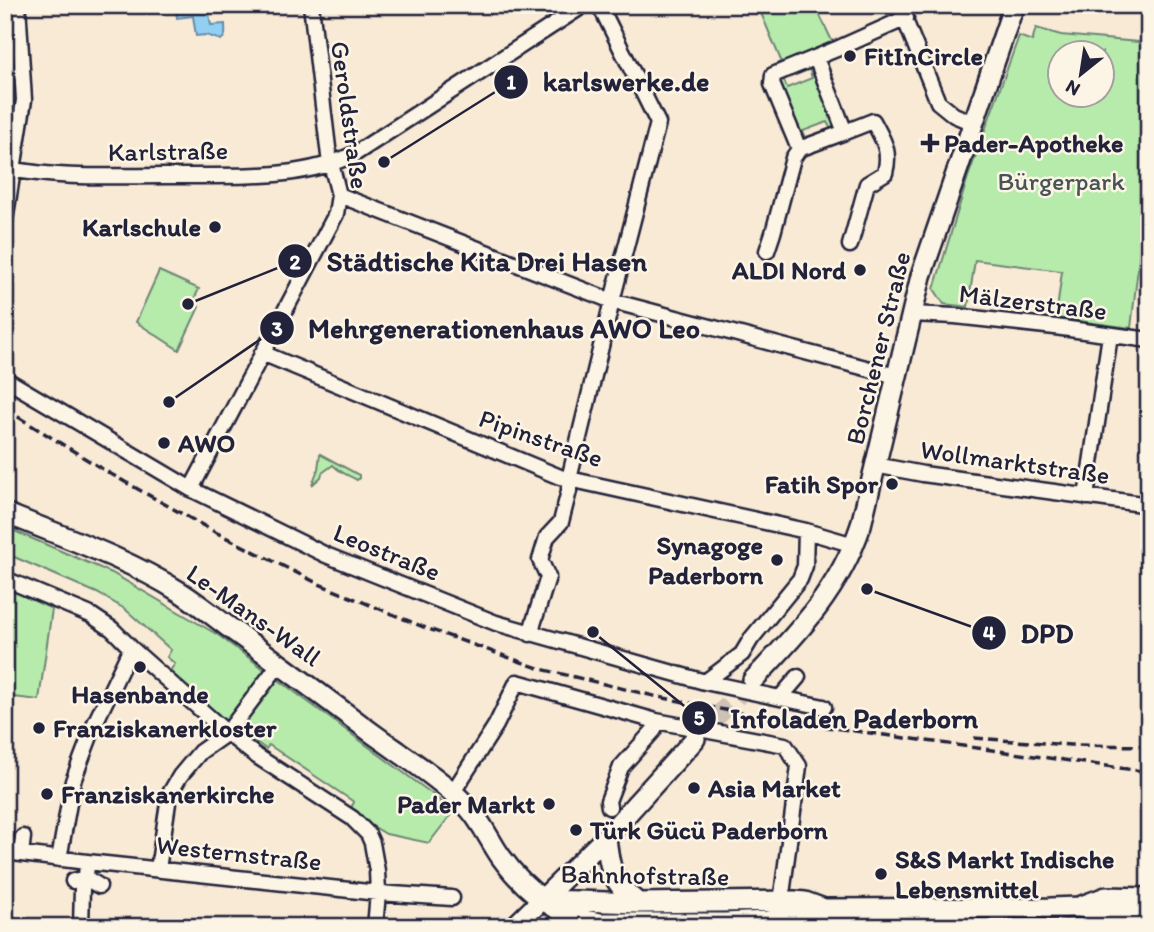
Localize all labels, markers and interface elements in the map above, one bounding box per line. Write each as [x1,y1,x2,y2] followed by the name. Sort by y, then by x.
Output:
[1046,38,1116,108] north arrow
[324,39,376,191] street label: Geroldstraße
[864,40,983,72] place label: FitInCircle
[842,48,858,64] marker: FitInCircle
[494,57,723,106] callout: karlswerke.de
[543,64,709,98] text: karlswerke.de
[506,69,516,94] text: 1
[1061,75,1084,101] text: N
[944,127,1123,159] place label: Pader-Apotheke
[108,134,228,168] street label: Karlstraße
[922,135,938,151] marker: Pader-Apotheke
[997,165,1125,197] park label: Bürgerpark
[82,211,201,243] place label: Karlschule
[207,219,223,235] marker: Karlschule
[278,237,661,286] callout: Städtische Kita Drei Hasen
[327,244,647,278] text: Städtische Kita Drei Hasen
[839,248,917,448] street label: Borchener Straße
[289,249,301,274] text: 2
[731,254,847,286] place label: ALDI Nord
[852,262,868,278] marker: ALDI Nord
[957,277,1109,327] street label: Mälzerstraße
[259,304,714,353] callout: Mehrgenerationenhaus AWO Leo
[308,311,700,345] text: Mehrgenerationenhaus AWO Leo
[271,316,283,341] text: 3
[475,402,607,474] street label: Pipinstraße
[177,427,235,459] place label: AWO
[918,433,1112,491] street label: Wollmarktstraße
[156,435,172,451] marker: AWO
[765,468,879,500] place label: Fatih Spor
[884,476,900,492] marker: Fatih Spor
[329,516,445,588] street label: Leostraße
[648,529,763,591] place label: Synagoge Paderborn
[769,552,785,568] marker: Synagoge Paderborn
[181,557,327,673] street label: Le-Mans-Wall
[971,608,1088,657] callout: DPD
[1020,616,1074,650] text: DPD
[983,620,996,645] text: 4
[132,659,148,675] marker: Hasenbande
[71,678,209,710] place label: Hasenbande
[682,693,992,742] callout: Infoladen Paderborn
[730,701,978,735] text: Infoladen Paderborn
[693,705,705,730] text: 5
[53,712,277,744] place label: Franziskanerkloster
[31,720,47,736] marker: Franziskanerkloster
[707,772,841,804] place label: Asia Market
[61,778,275,810] place label: Franziskanerkirche
[686,780,702,796] marker: Asia Market
[39,786,55,802] marker: Franziskanerkirche
[397,788,535,820] place label: Pader Markt
[541,796,557,812] marker: Pader Markt
[589,814,828,846] place label: Türk Gücü Paderborn
[568,822,584,838] marker: Türk Gücü Paderborn
[155,828,323,878] street label: Westernstraße
[895,843,1114,905] place label: S&S Markt Indische Lebensmittel
[560,858,730,892] street label: Bahnhofstraße
[873,866,889,882] marker: S&S Markt Indische Lebensmittel

